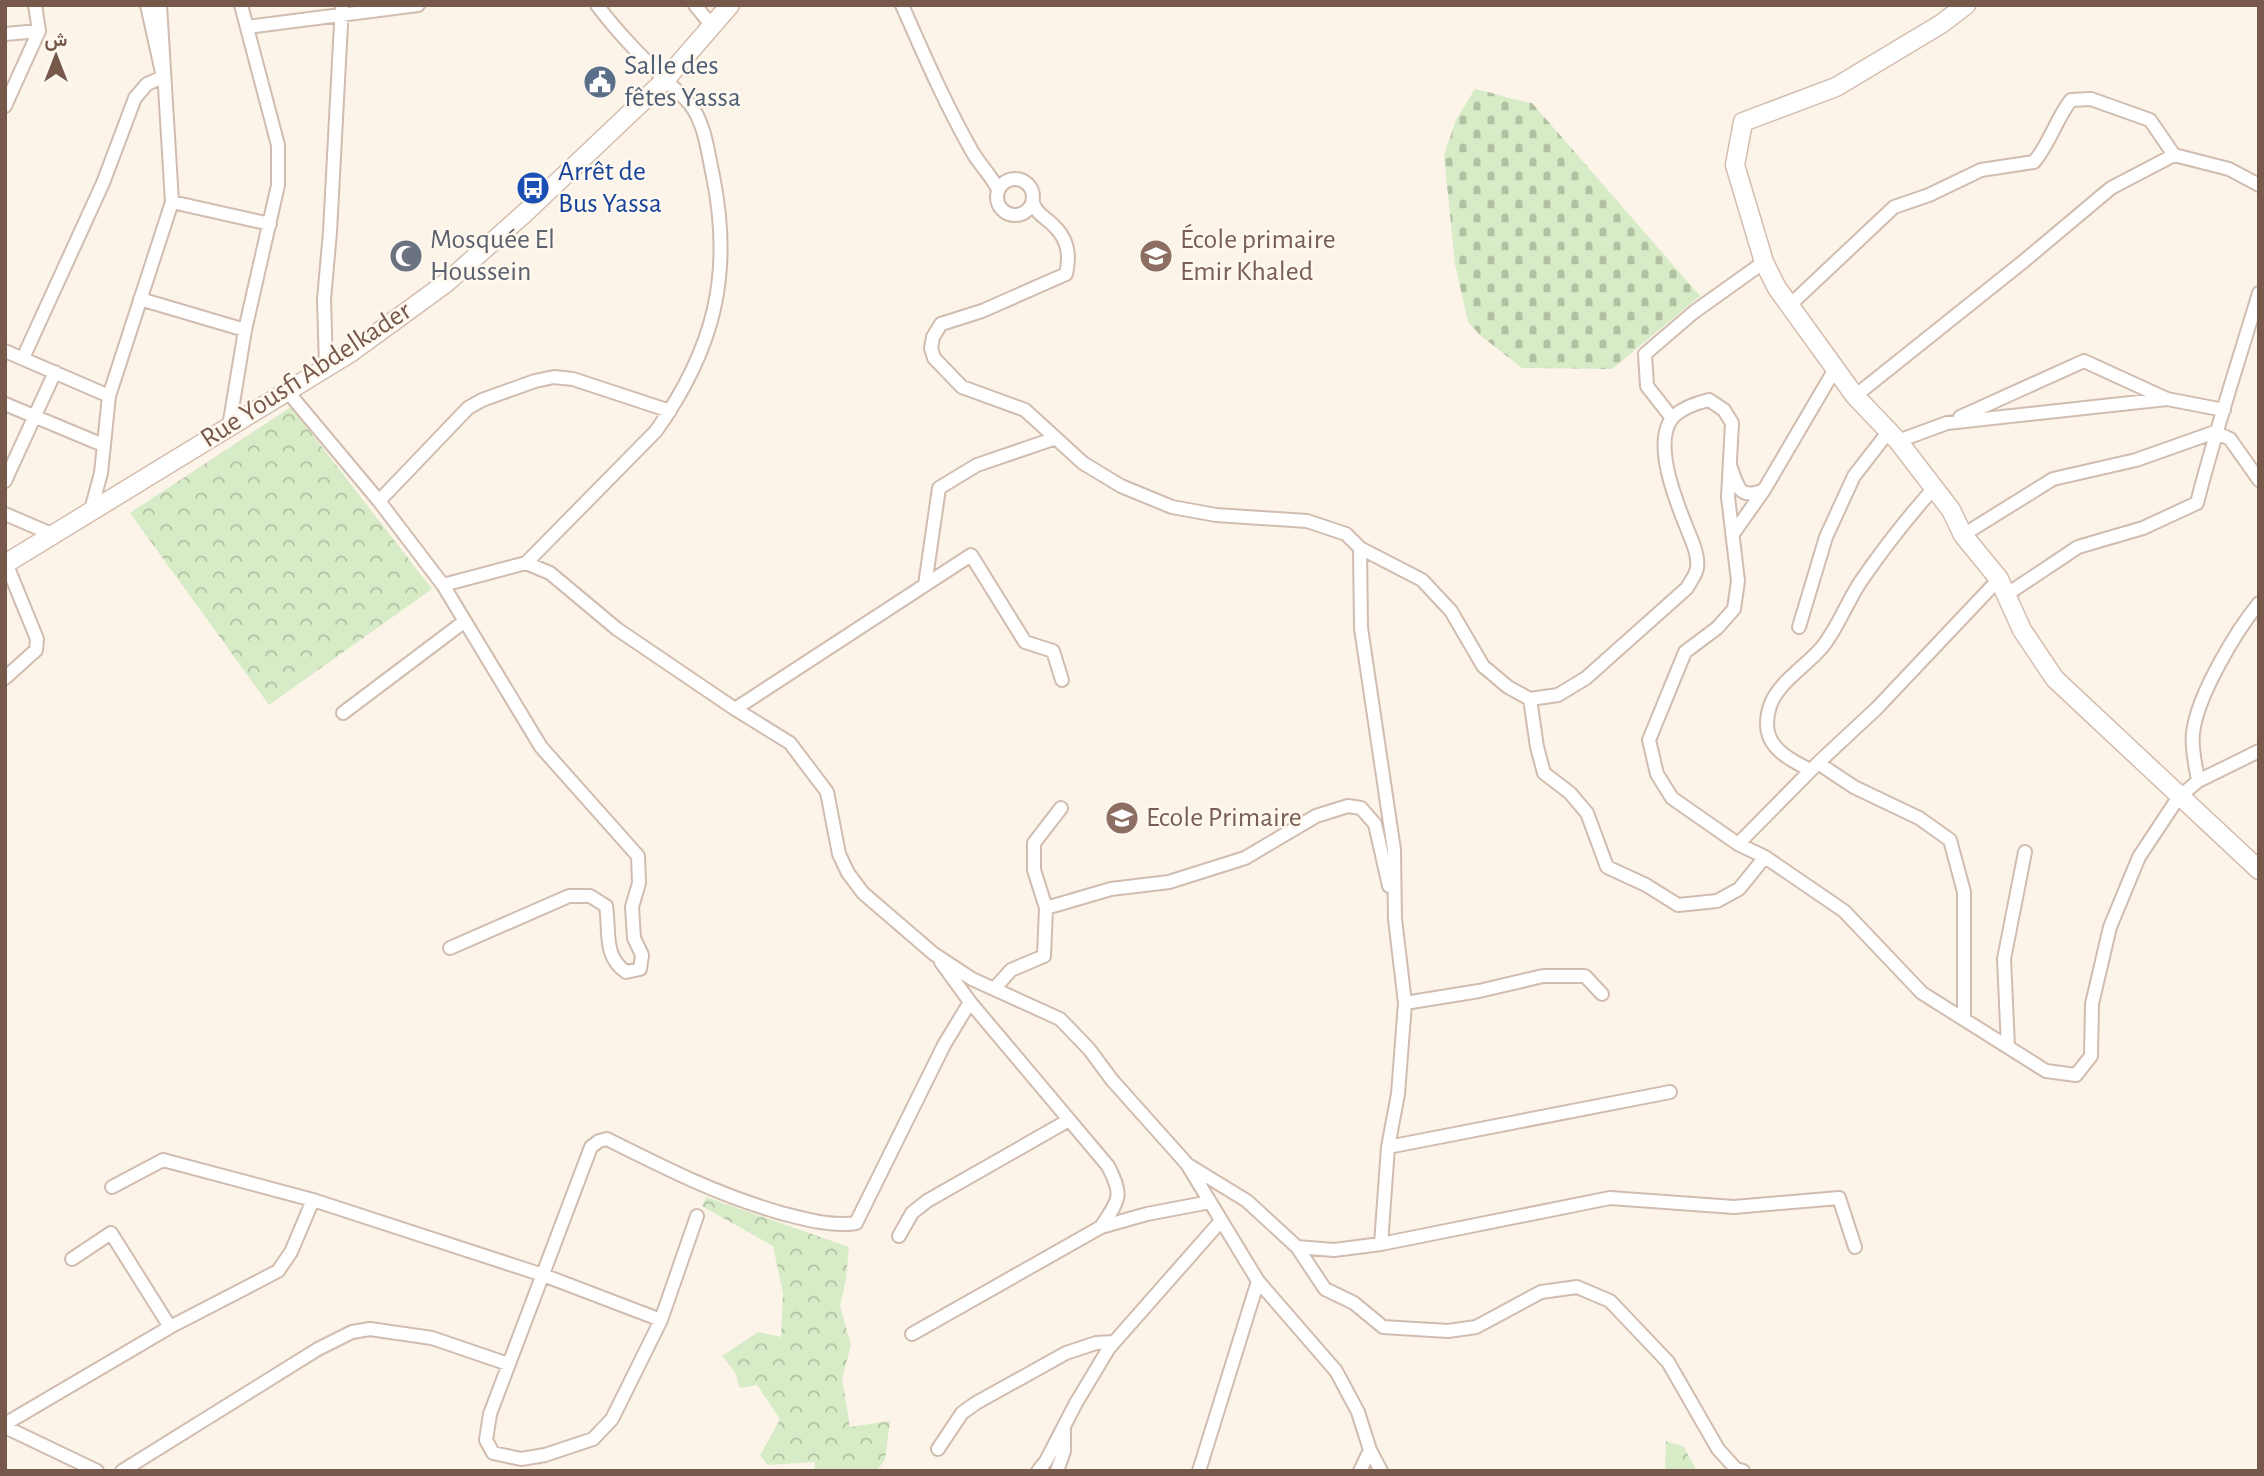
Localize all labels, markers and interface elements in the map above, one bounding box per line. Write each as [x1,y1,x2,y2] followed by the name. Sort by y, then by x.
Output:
[21,21,91,91] north arrow
[45,31,68,51] text: ش
[624,52,741,112] place label: Salle des fêtes Yassa
[581,63,619,101] public building icon: Salle des fêtes Yassa
[558,158,662,218] place label: Arrêt de Bus Yassa
[514,169,552,207] bus stop icon: Arrêt de Bus Yassa
[1180,223,1336,286] place label: École primaire Emir Khaled
[430,226,555,286] place label: Mosquée El Houssein
[387,237,425,275] mosque icon: Mosquée El Houssein
[1137,237,1175,275] school or university icon: École primaire Emir Khaled
[196,297,416,453] street label: Rue Yousfi Abdelkader
[1103,799,1141,837] school or university icon: Ecole Primaire
[1146,804,1302,832] place label: Ecole Primaire

